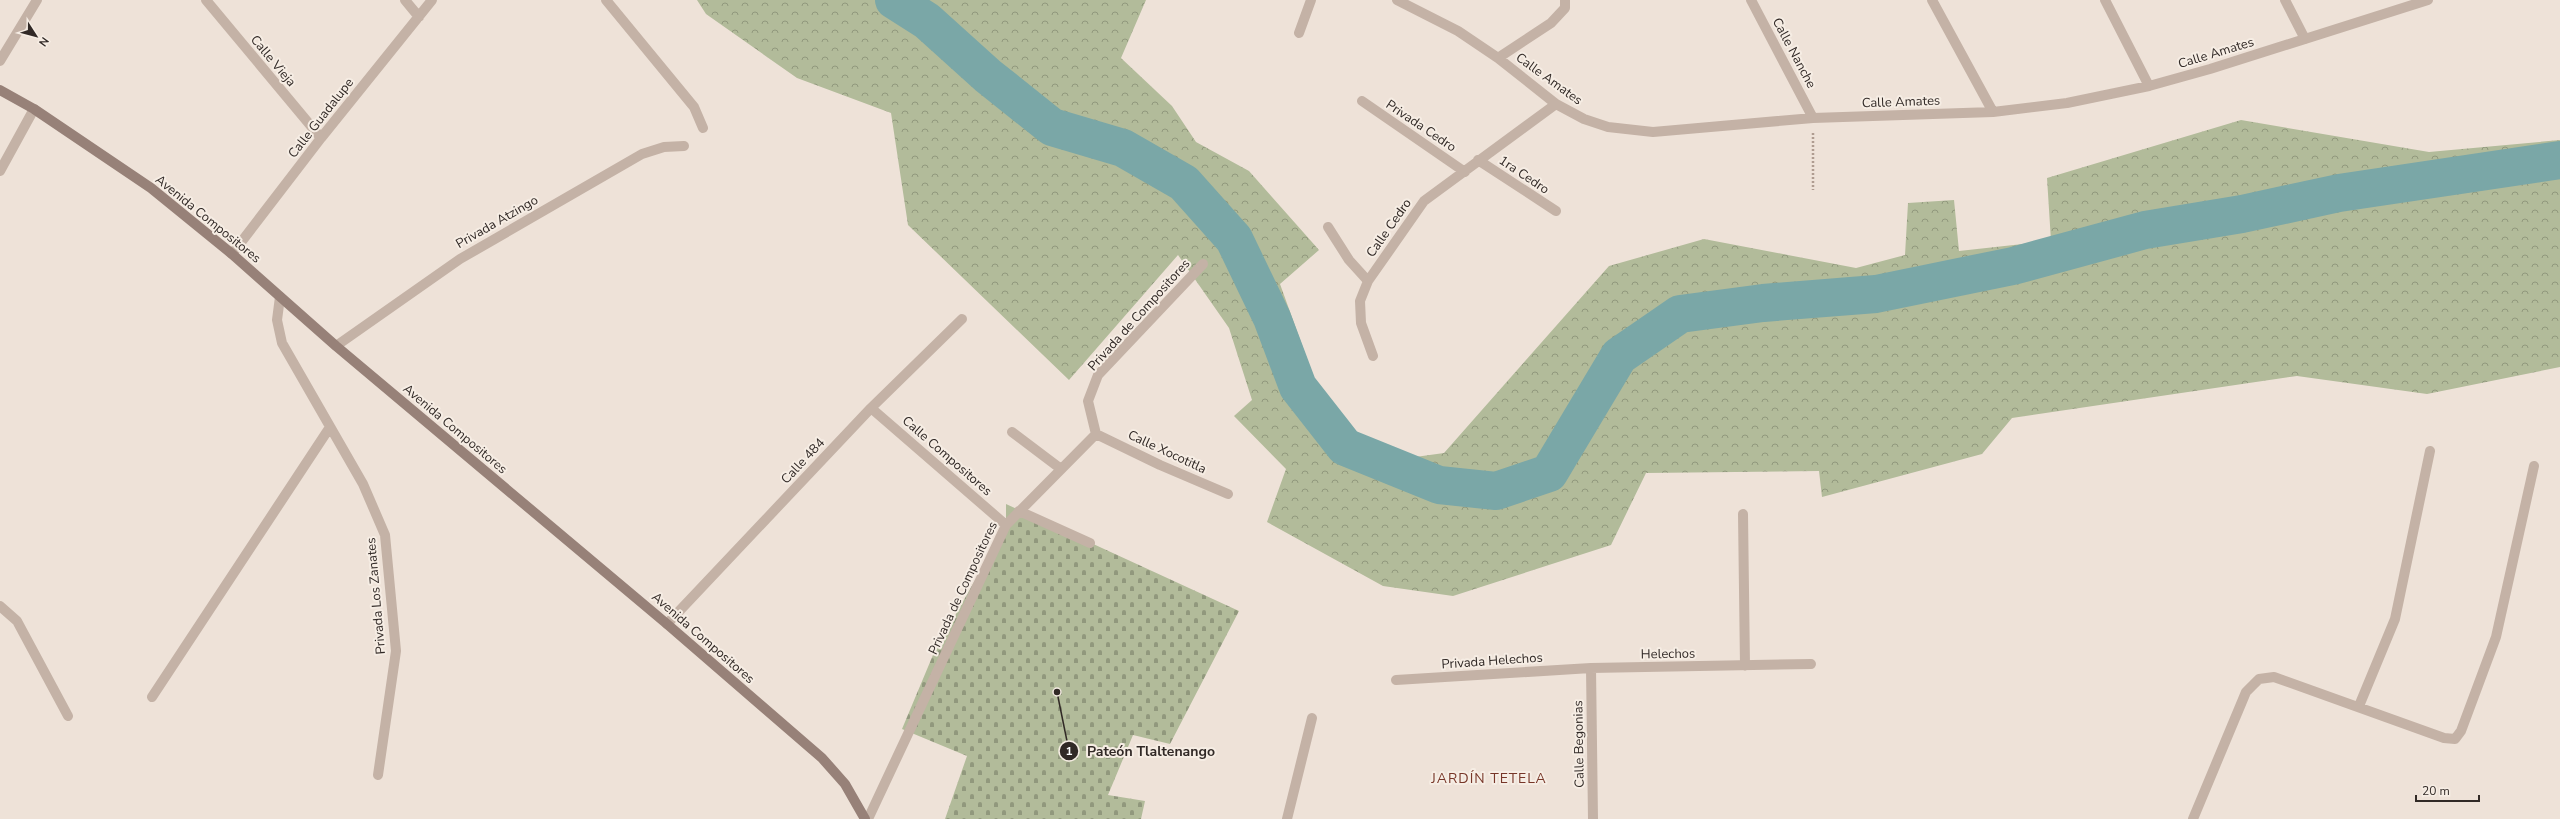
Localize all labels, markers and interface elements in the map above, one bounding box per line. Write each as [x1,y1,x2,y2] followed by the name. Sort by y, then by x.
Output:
[1768,15,1820,92] street label: Calle Nanche
[16,16,56,56] north arrow
[246,31,300,91] street label: Calle Vieja
[2176,33,2256,73] street label: Calle Amates
[35,34,52,49] text: N
[1512,49,1586,109] street label: Calle Amates
[284,74,358,162] street label: Calle Guadalupe
[1861,92,1941,112] street label: Calle Amates
[1382,96,1460,156] street label: Privada Cedro
[1495,152,1553,198] street label: 1ra Cedro
[151,171,265,267] street label: Avenida Compositores
[453,191,541,253] street label: Privada Atzingo
[1362,195,1416,261] street label: Calle Cedro
[1084,255,1194,375] street label: Privada de Compositores
[399,380,511,478] street label: Avenida Compositores
[898,412,996,500] street label: Calle Compositores
[1125,426,1209,478] street label: Calle Xocotitla
[777,434,829,488] street label: Calle 484
[924,518,1002,658] street label: Privada de Compositores
[362,537,390,655] street label: Privada Los Zanates
[648,588,758,688] street label: Avenida Compositores
[1641,645,1695,663] street label: Helechos
[1441,648,1543,674] street label: Privada Helechos
[1569,700,1589,788] street label: Calle Begonias
[1059,738,1223,764] callout: Pateón Tlaltenango
[1087,742,1215,761] text: Pateón Tlaltenango
[1065,743,1073,759] text: 1
[1430,769,1547,788] district label: JARDÍN TETELA
[2416,777,2479,803] scale bar
[2422,783,2450,799] text: 20 m

